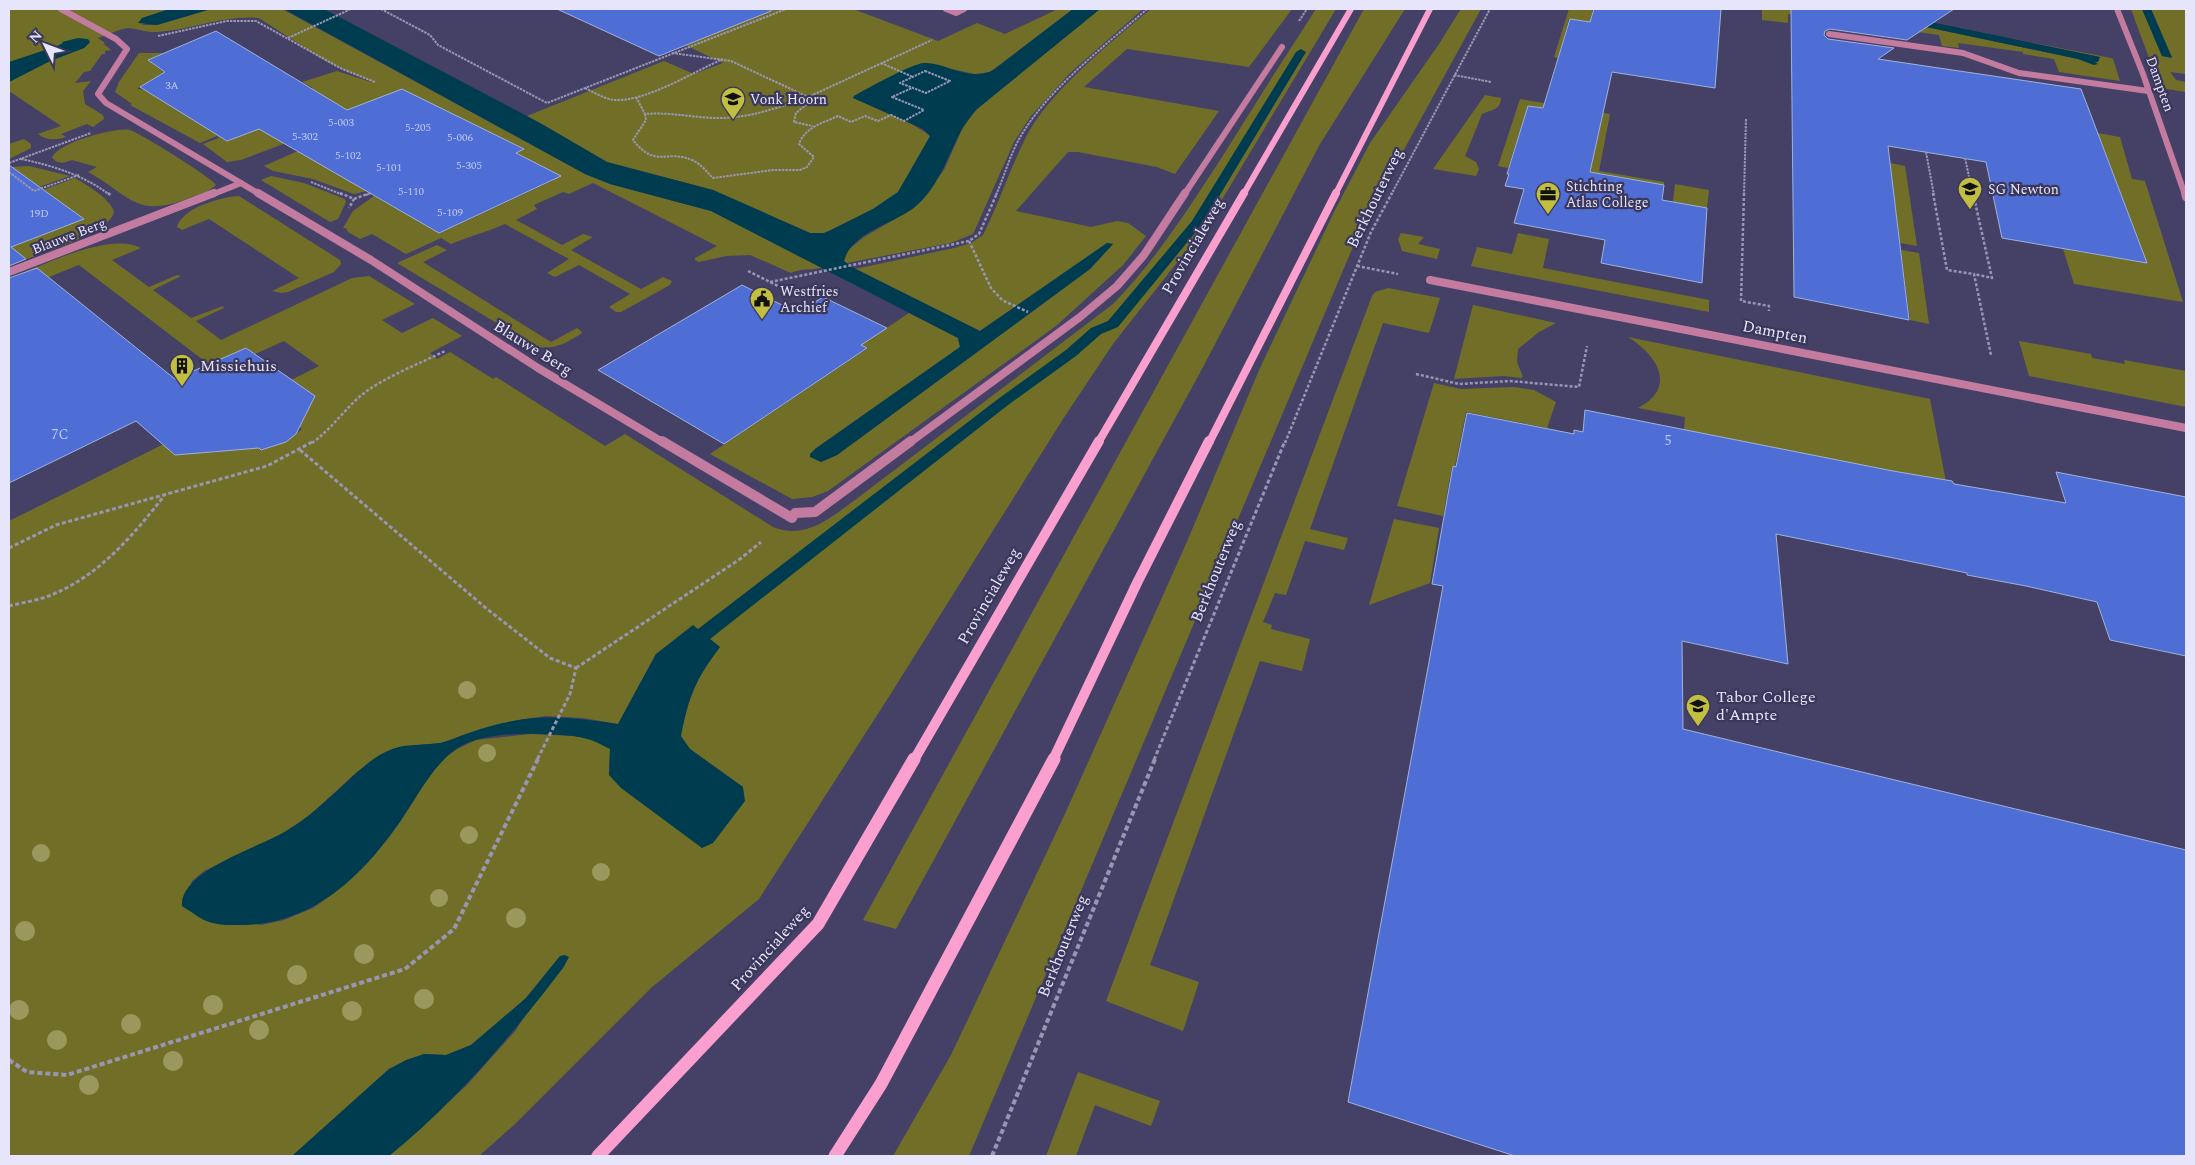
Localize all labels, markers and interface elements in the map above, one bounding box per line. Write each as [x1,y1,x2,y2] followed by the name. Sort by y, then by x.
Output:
[20,20,70,70] north arrow
[24,25,47,48] text: N
[2140,53,2180,115] street label: Dampten
[165,77,179,94] house number: 3A
[720,86,746,120] school or university icon: Vonk Hoorn
[750,89,827,110] place label: Vonk Hoorn
[328,114,355,131] house number: 5-003
[405,119,431,136] house number: 5-205
[292,128,319,145] house number: 5-302
[447,129,474,146] house number: 5-006
[1340,144,1410,252] street label: Berkhouterweg
[335,147,362,164] house number: 5-102
[456,157,482,174] house number: 5-305
[376,159,402,176] house number: 5-101
[1566,176,1649,213] place label: Stichting Atlas College
[1957,176,1983,210] school or university icon: SG Newton
[1988,179,2059,200] place label: SG Newton
[1535,181,1561,215] office icon: Stichting Atlas College
[398,183,425,200] house number: 5-110
[1155,193,1231,299] street label: Provincialeweg
[437,204,464,221] house number: 5-109
[29,205,49,222] house number: 19D
[29,212,109,260] street label: Blauwe Berg
[780,281,839,318] place label: Westfries Archief
[749,286,775,320] public building icon: Westfries Archief
[489,314,577,382] street label: Blauwe Berg
[1740,314,1810,350] street label: Dampten
[169,353,195,387] building icon: Missiehuis
[200,354,277,378] place label: Missiehuis
[51,424,69,445] house number: 7C
[1665,430,1672,451] house number: 5
[1184,516,1248,626] street label: Berkhouterweg
[951,543,1027,649] street label: Provincialeweg
[1716,685,1816,727] place label: Tabor College d'Ampte
[1685,693,1711,727] school or university icon: Tabor College d'Ampte
[1031,891,1095,1001] street label: Berkhouterweg
[725,900,815,996] street label: Provincialeweg

